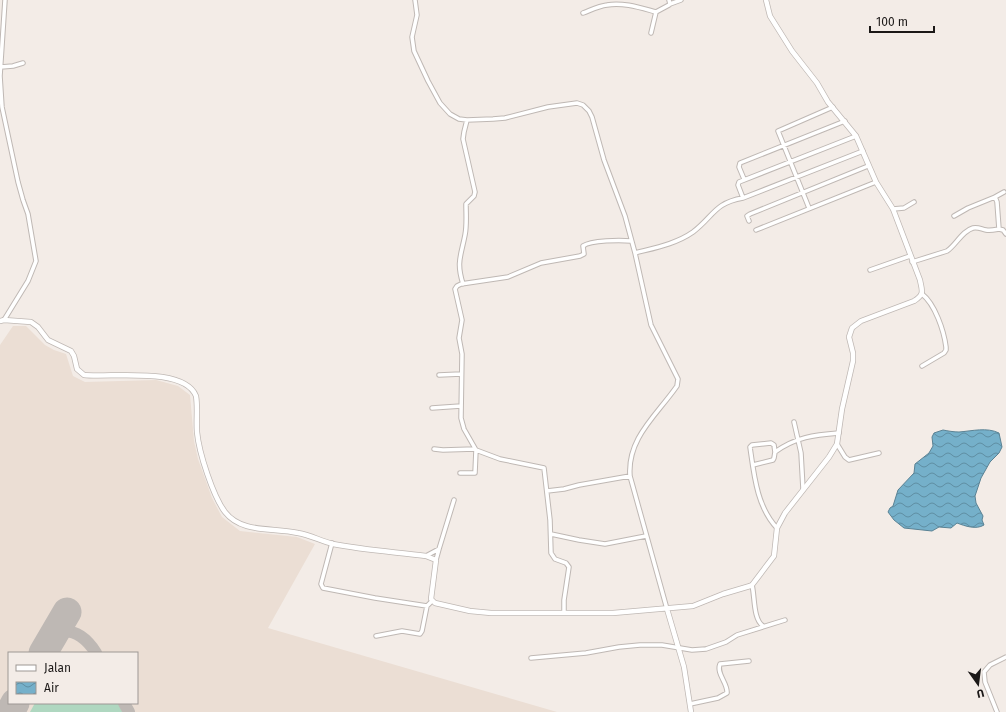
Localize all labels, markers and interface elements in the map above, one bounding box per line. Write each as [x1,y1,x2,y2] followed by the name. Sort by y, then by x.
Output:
[870,8,934,34] scale bar
[876,15,908,29] text: 100 m
[8,652,138,704] legend
[44,661,71,675] text: Jalan
[958,664,998,704] north arrow
[44,681,59,695] text: Air
[975,686,985,700] text: U

